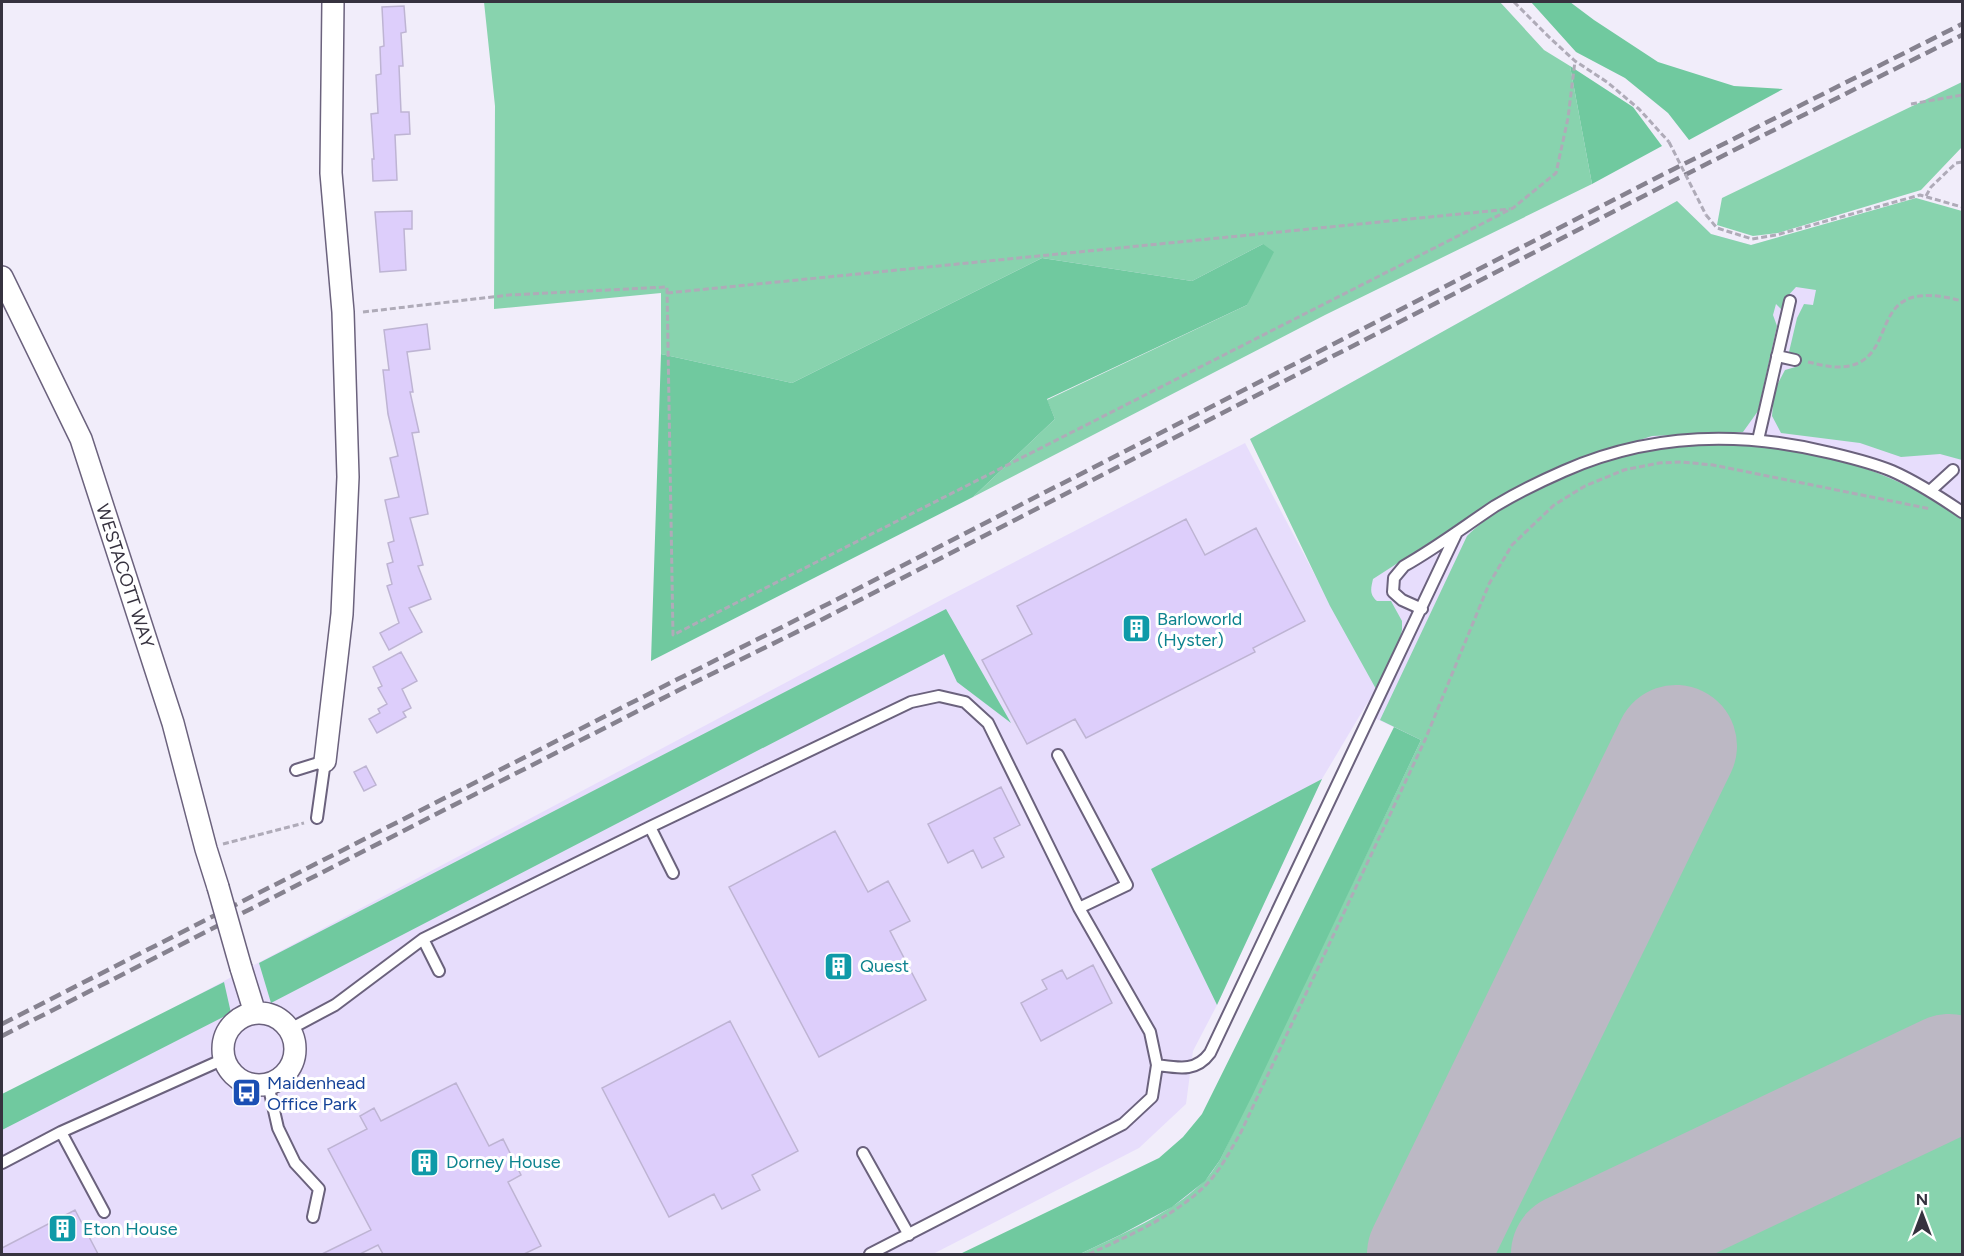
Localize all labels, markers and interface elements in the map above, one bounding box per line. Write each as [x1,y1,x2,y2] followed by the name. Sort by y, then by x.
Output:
[91,501,159,651] street label: WESTACOTT WAY
[1157,608,1242,651] place label: Barloworld (Hyster)
[1120,613,1152,645] building icon: Barloworld (Hyster)
[823,950,855,982] building icon: Quest
[860,955,909,977] place label: Quest
[267,1072,366,1115] place label: Maidenhead Office Park
[230,1077,262,1109] bus stop icon: Maidenhead Office Park
[409,1146,441,1178] building icon: Dorney House
[446,1151,561,1173] place label: Dorney House
[1892,1184,1952,1244] north arrow
[1916,1190,1928,1209] text: N
[46,1213,78,1245] building icon: Eton House
[83,1218,178,1240] place label: Eton House

